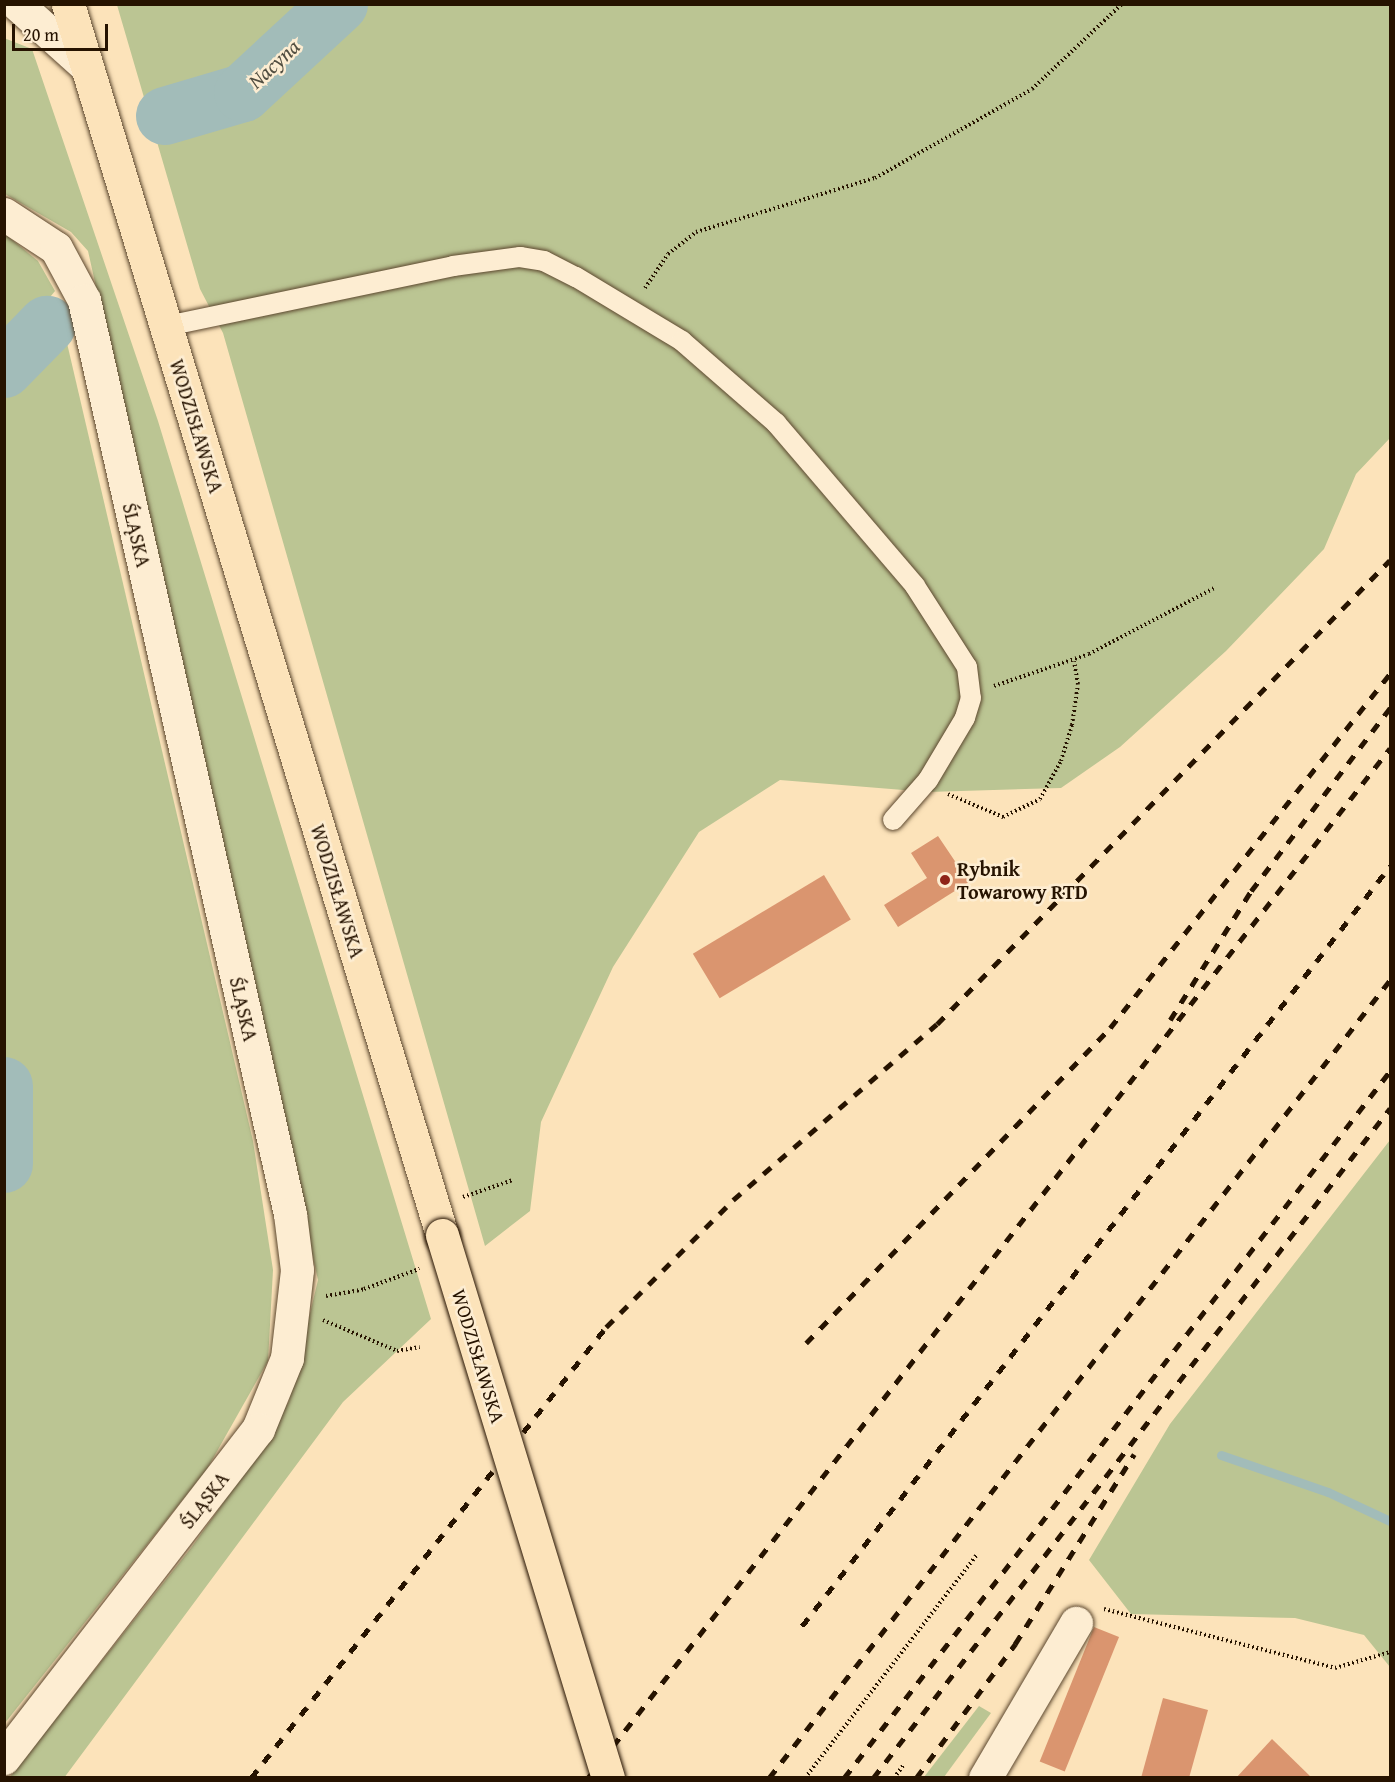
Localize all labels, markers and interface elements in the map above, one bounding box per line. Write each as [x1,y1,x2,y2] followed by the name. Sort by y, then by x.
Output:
[15,12,111,50] scale bar
[23,21,59,48] text: 20 m
[243,34,305,94] water label: Nacyna
[165,356,229,496] street label: WODZISŁAWSKA
[118,500,156,570] street label: ŚLĄSKA
[306,821,370,961] street label: WODZISŁAWSKA
[957,856,1088,903] place label: Rybnik Towarowy RTD
[938,873,952,887] marker: Rybnik Towarowy RTD
[225,974,263,1044] street label: ŚLĄSKA
[447,1286,511,1426] street label: WODZISŁAWSKA
[174,1467,234,1533] street label: ŚLĄSKA

